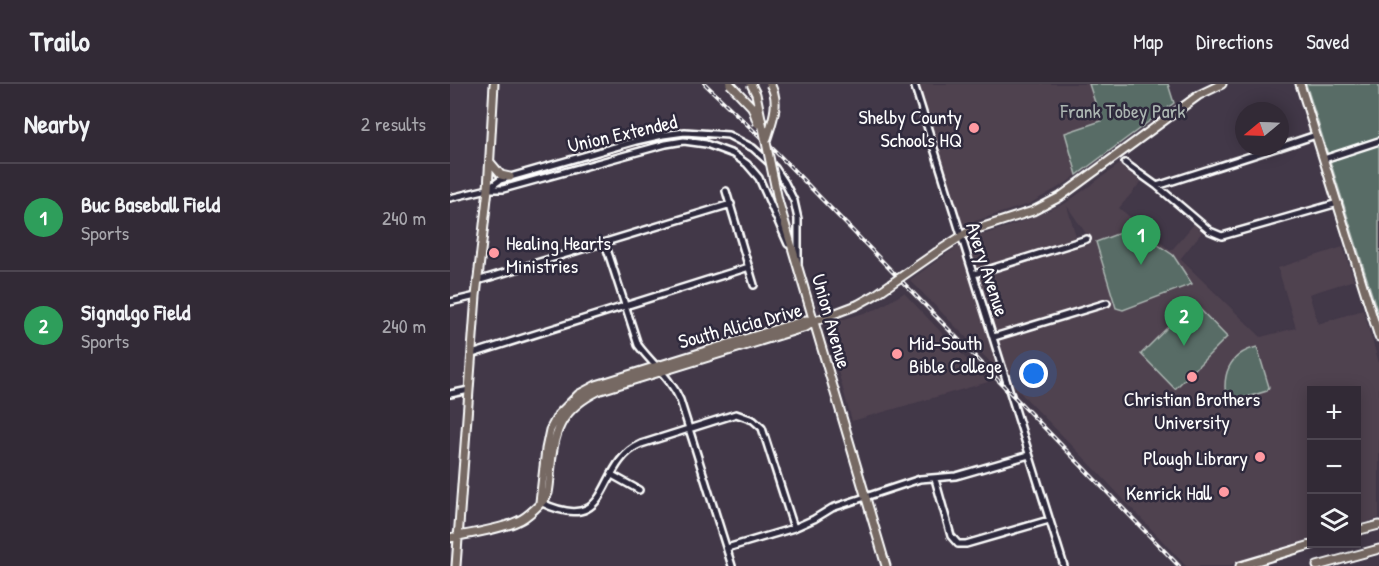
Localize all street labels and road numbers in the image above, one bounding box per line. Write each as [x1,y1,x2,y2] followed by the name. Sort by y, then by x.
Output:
[565,107,680,159] street label: Union Extended
[960,219,1016,319] street label: Avery Avenue
[806,271,858,371] street label: Union Avenue
[675,296,805,354] street label: South Alicia Drive

